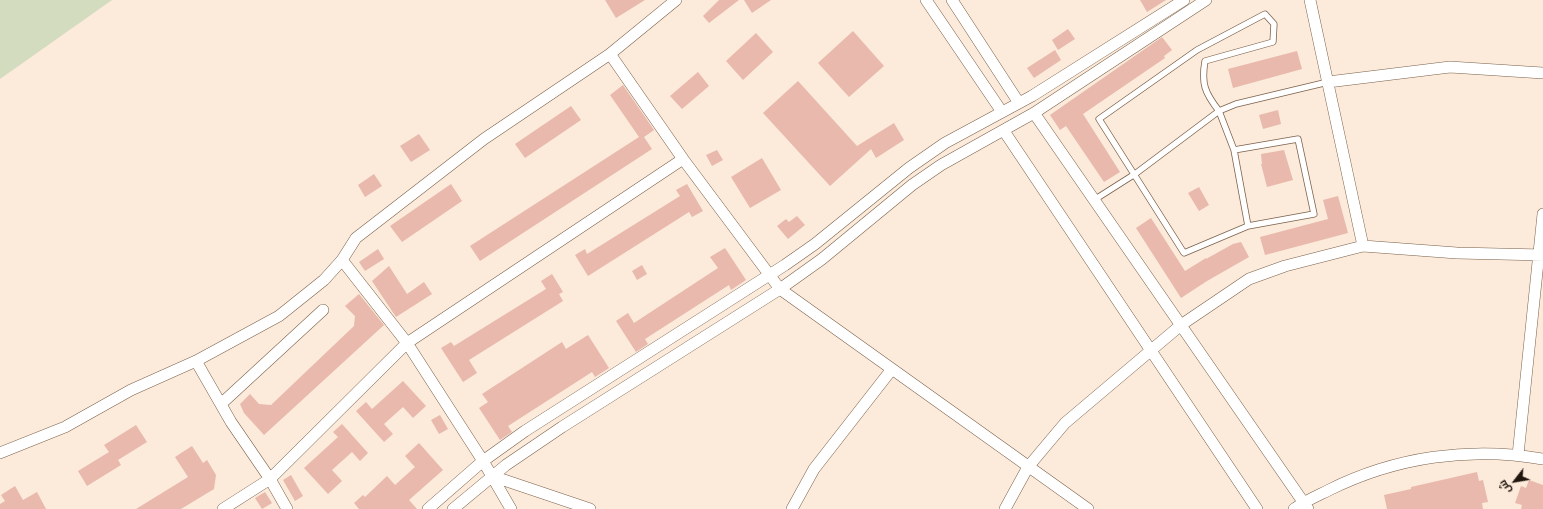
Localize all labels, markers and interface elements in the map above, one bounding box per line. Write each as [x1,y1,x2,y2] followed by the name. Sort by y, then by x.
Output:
[1495,461,1535,501] north arrow
[1495,478,1514,497] text: ش

